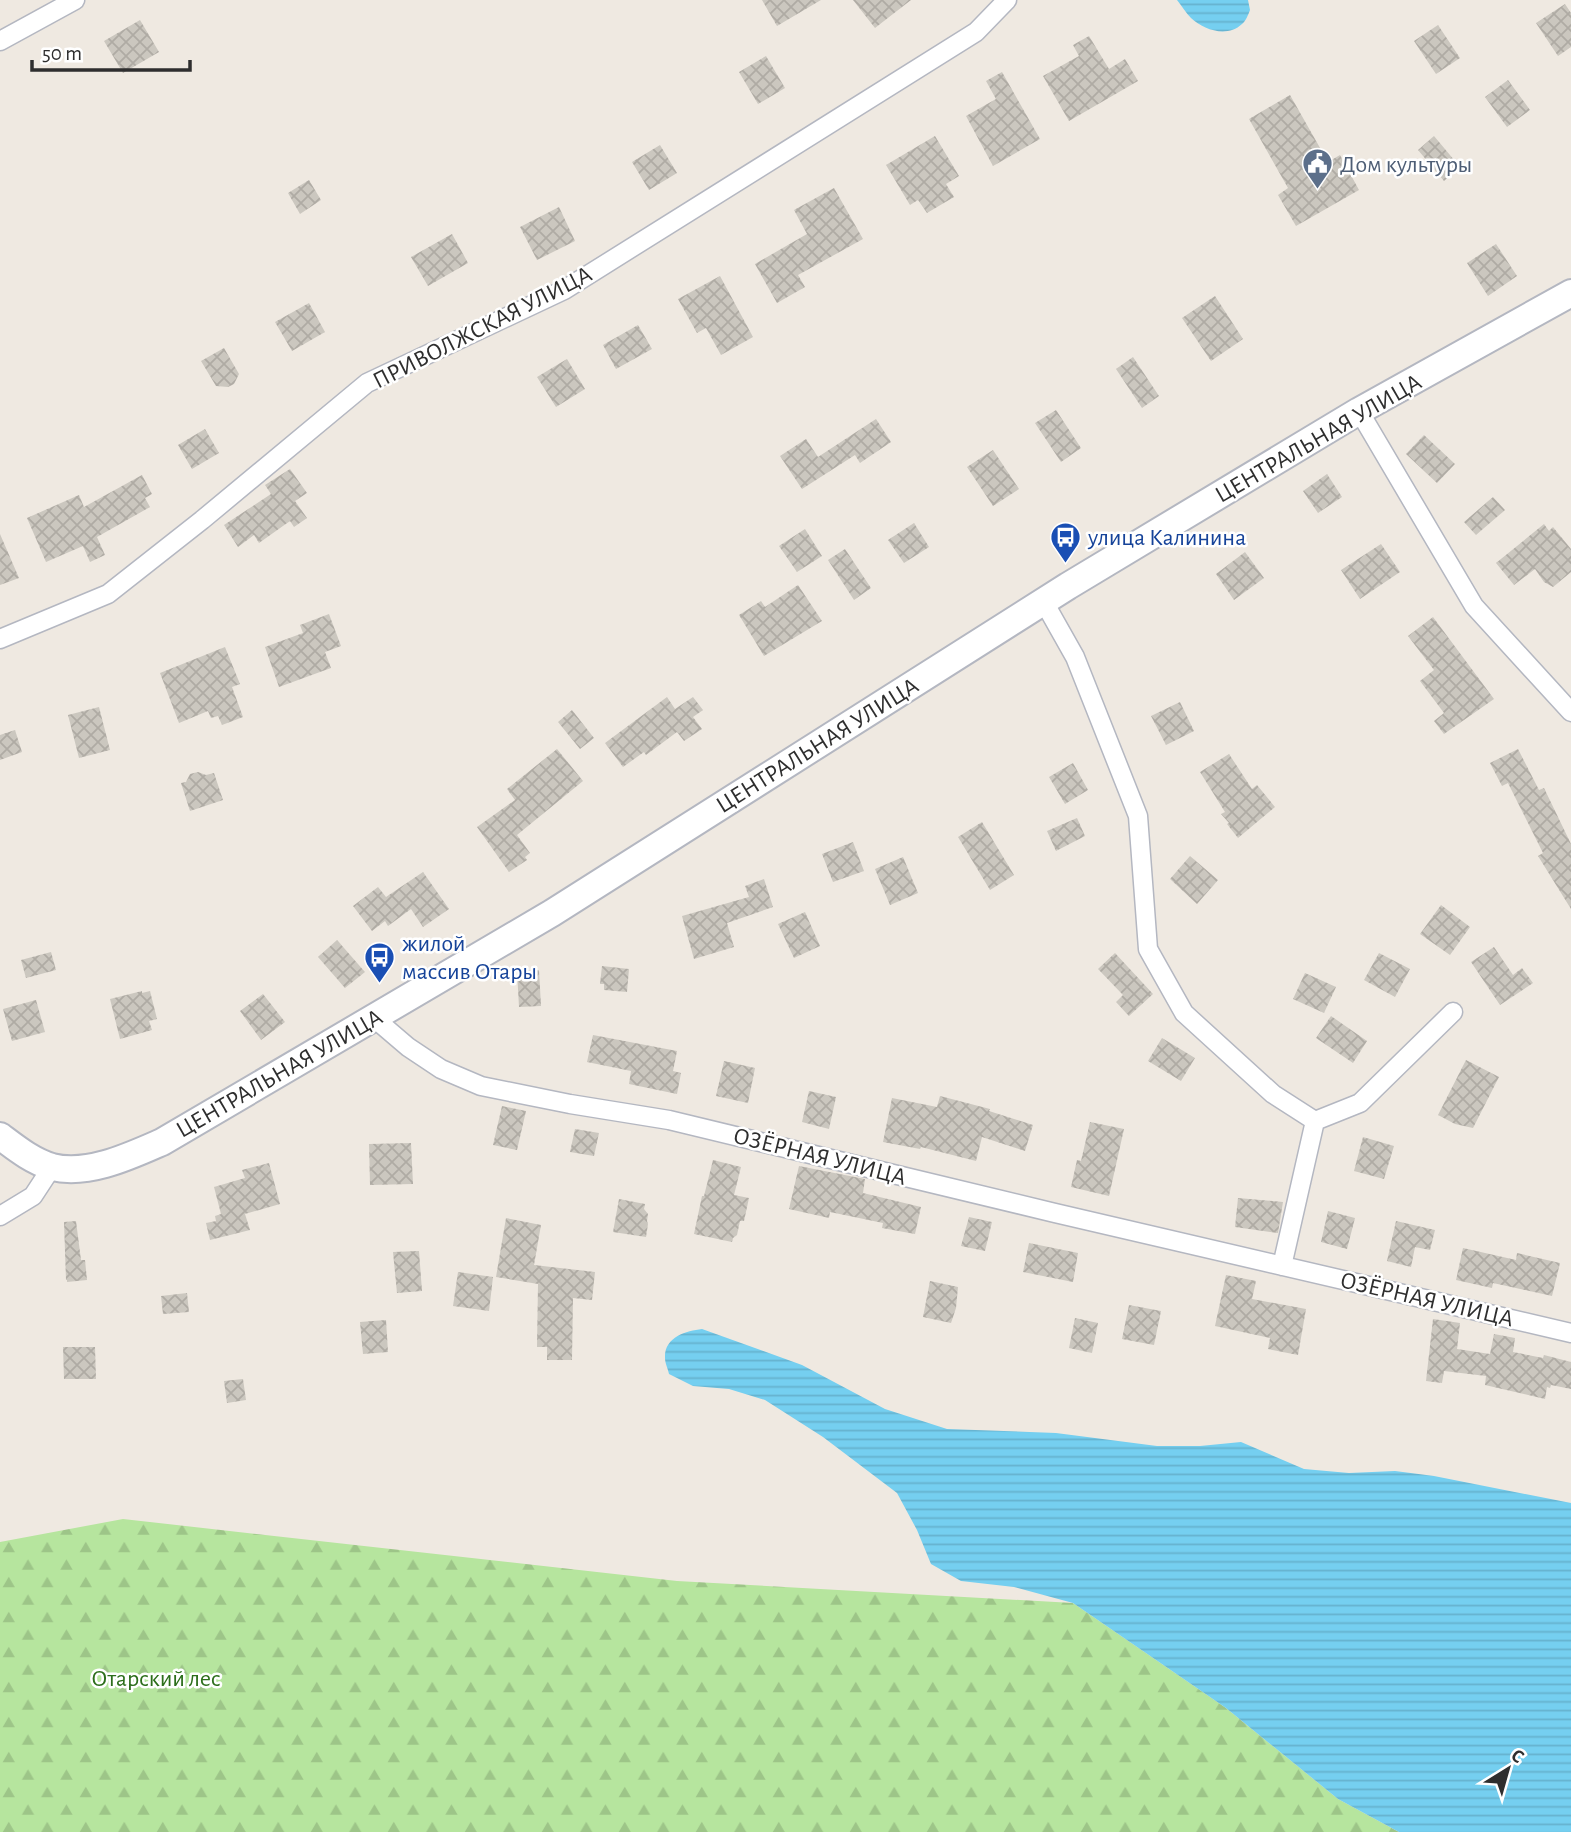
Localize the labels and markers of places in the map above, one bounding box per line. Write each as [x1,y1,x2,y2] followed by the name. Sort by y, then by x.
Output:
[1300,147,1334,191] public building icon: Дом культуры
[1340,153,1472,177] place label: Дом культуры
[1048,520,1082,564] bus stop icon: улица Калинина
[1087,526,1246,550] place label: улица Калинина
[402,932,537,984] place label: жилой массив Отары
[362,940,396,984] bus stop icon: жилой массив Отары

